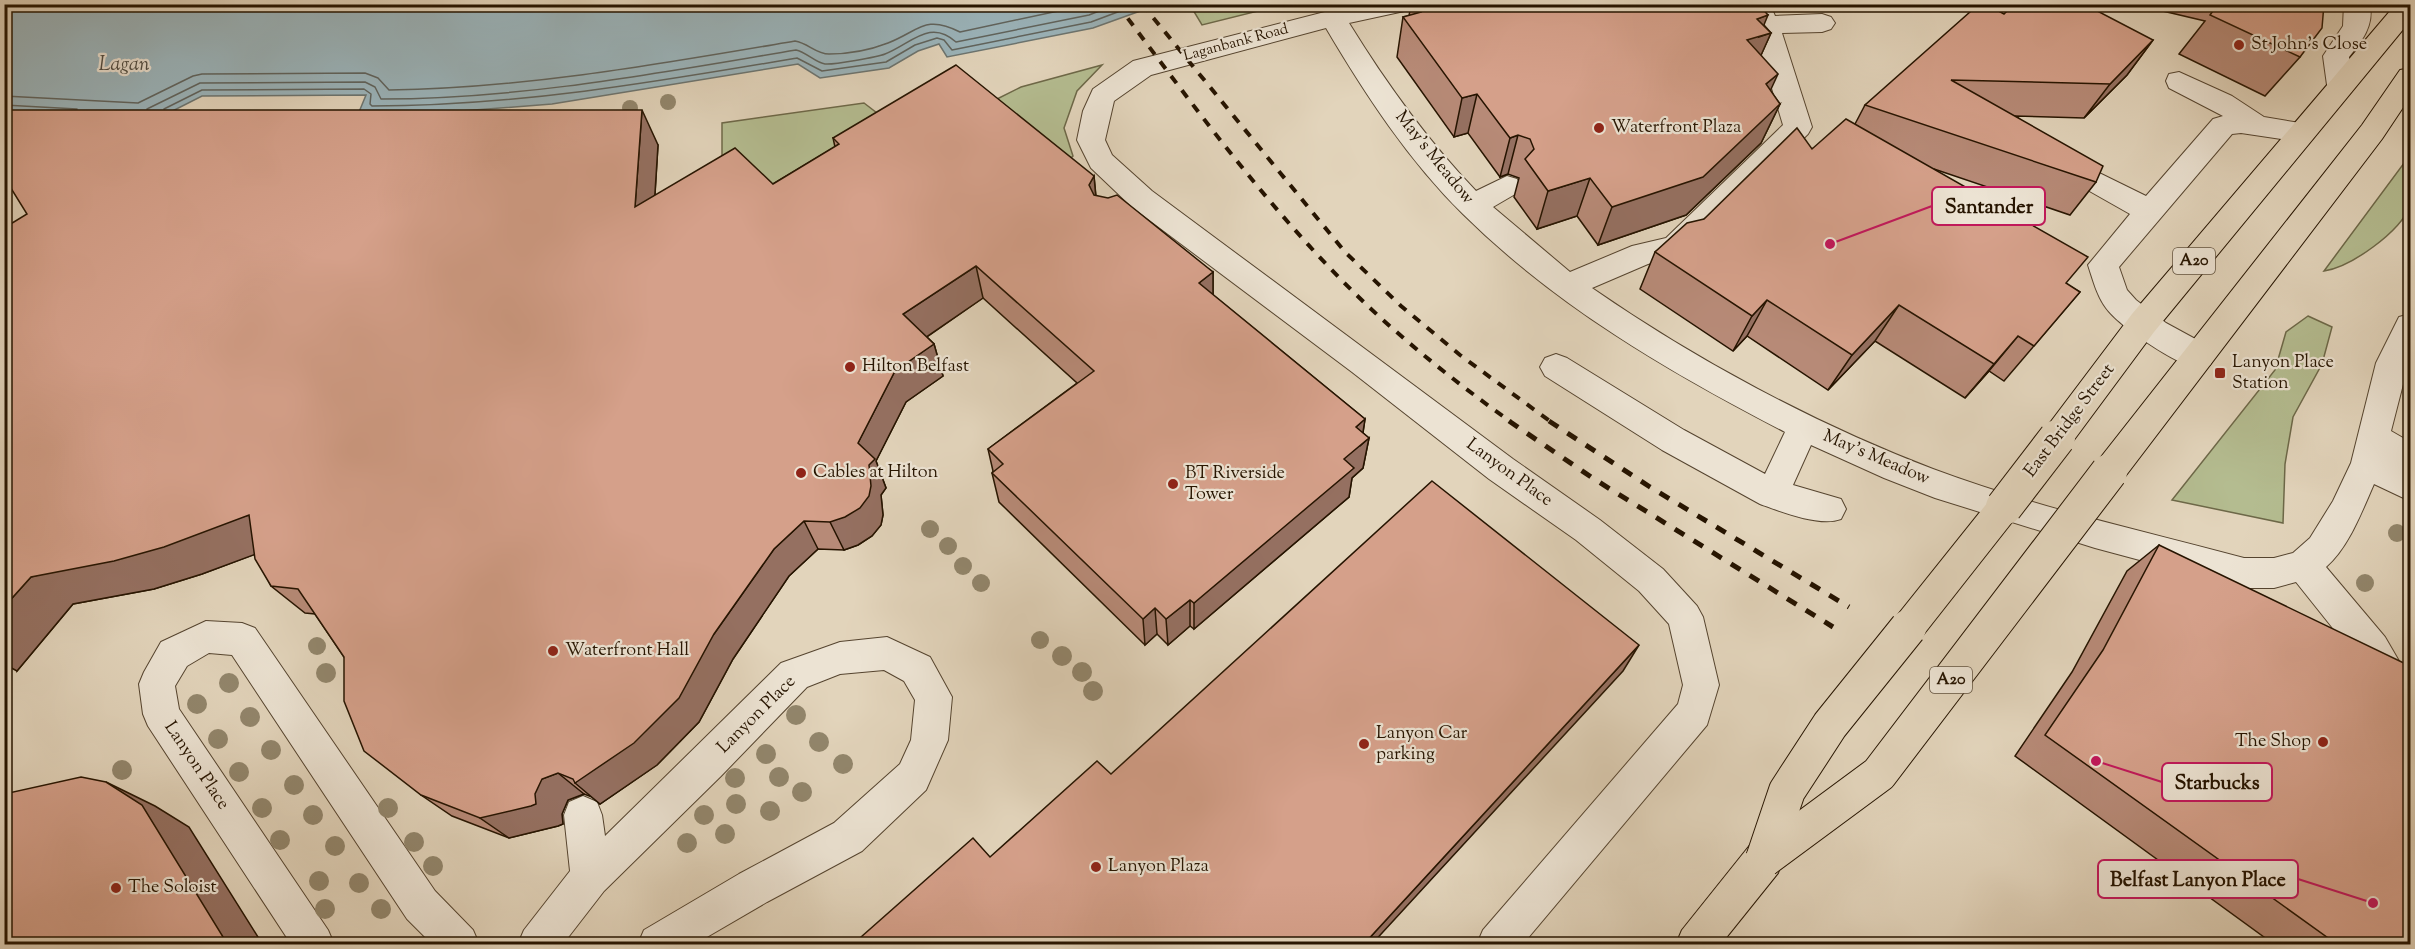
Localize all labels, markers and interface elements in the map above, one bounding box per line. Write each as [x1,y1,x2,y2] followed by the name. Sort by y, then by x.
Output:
[1181,19,1291,67] street label: Laganbank Road
[2251,32,2367,58] place label: St John's Close
[2232,38,2246,52] marker: St John's Close
[99,51,150,80] water label: Lagan
[1388,105,1480,211] street label: May's Meadow
[1611,115,1741,141] place label: Waterfront Plaza
[1592,121,1606,135] marker: Waterfront Plaza
[1932,187,2045,225] callout: Santander
[1945,194,2034,223] text: Santander
[2173,248,2215,274] road number: A20
[2232,350,2334,397] place label: Lanyon Place Station
[862,354,969,380] place label: Hilton Belfast
[2018,359,2122,483] street label: East Bridge Street
[843,360,857,374] marker: Hilton Belfast
[2213,366,2227,380] marker: Lanyon Place Station
[1818,424,1934,492] street label: May's Meadow
[1460,433,1558,513] street label: Lanyon Place
[813,460,939,486] place label: Cables at Hilton
[1185,461,1285,508] place label: BT Riverside Tower
[794,466,808,480] marker: Cables at Hilton
[1166,477,1180,491] marker: BT Riverside Tower
[565,638,689,664] place label: Waterfront Hall
[546,644,560,658] marker: Waterfront Hall
[1930,667,1972,693] road number: A20
[712,670,802,760] street label: Lanyon Place
[157,716,235,816] street label: Lanyon Place
[1376,721,1468,768] place label: Lanyon Car parking
[2235,729,2311,755] place label: The Shop
[2316,735,2330,749] marker: The Shop
[1357,737,1371,751] marker: Lanyon Car parking
[2162,763,2272,801] callout: Starbucks
[2174,770,2260,799] text: Starbucks
[1108,854,1209,880] place label: Lanyon Plaza
[1089,860,1103,874] marker: Lanyon Plaza
[2098,860,2298,898] callout: Belfast Lanyon Place
[2110,867,2286,896] text: Belfast Lanyon Place
[128,875,217,901] place label: The Soloist
[109,881,123,895] marker: The Soloist

